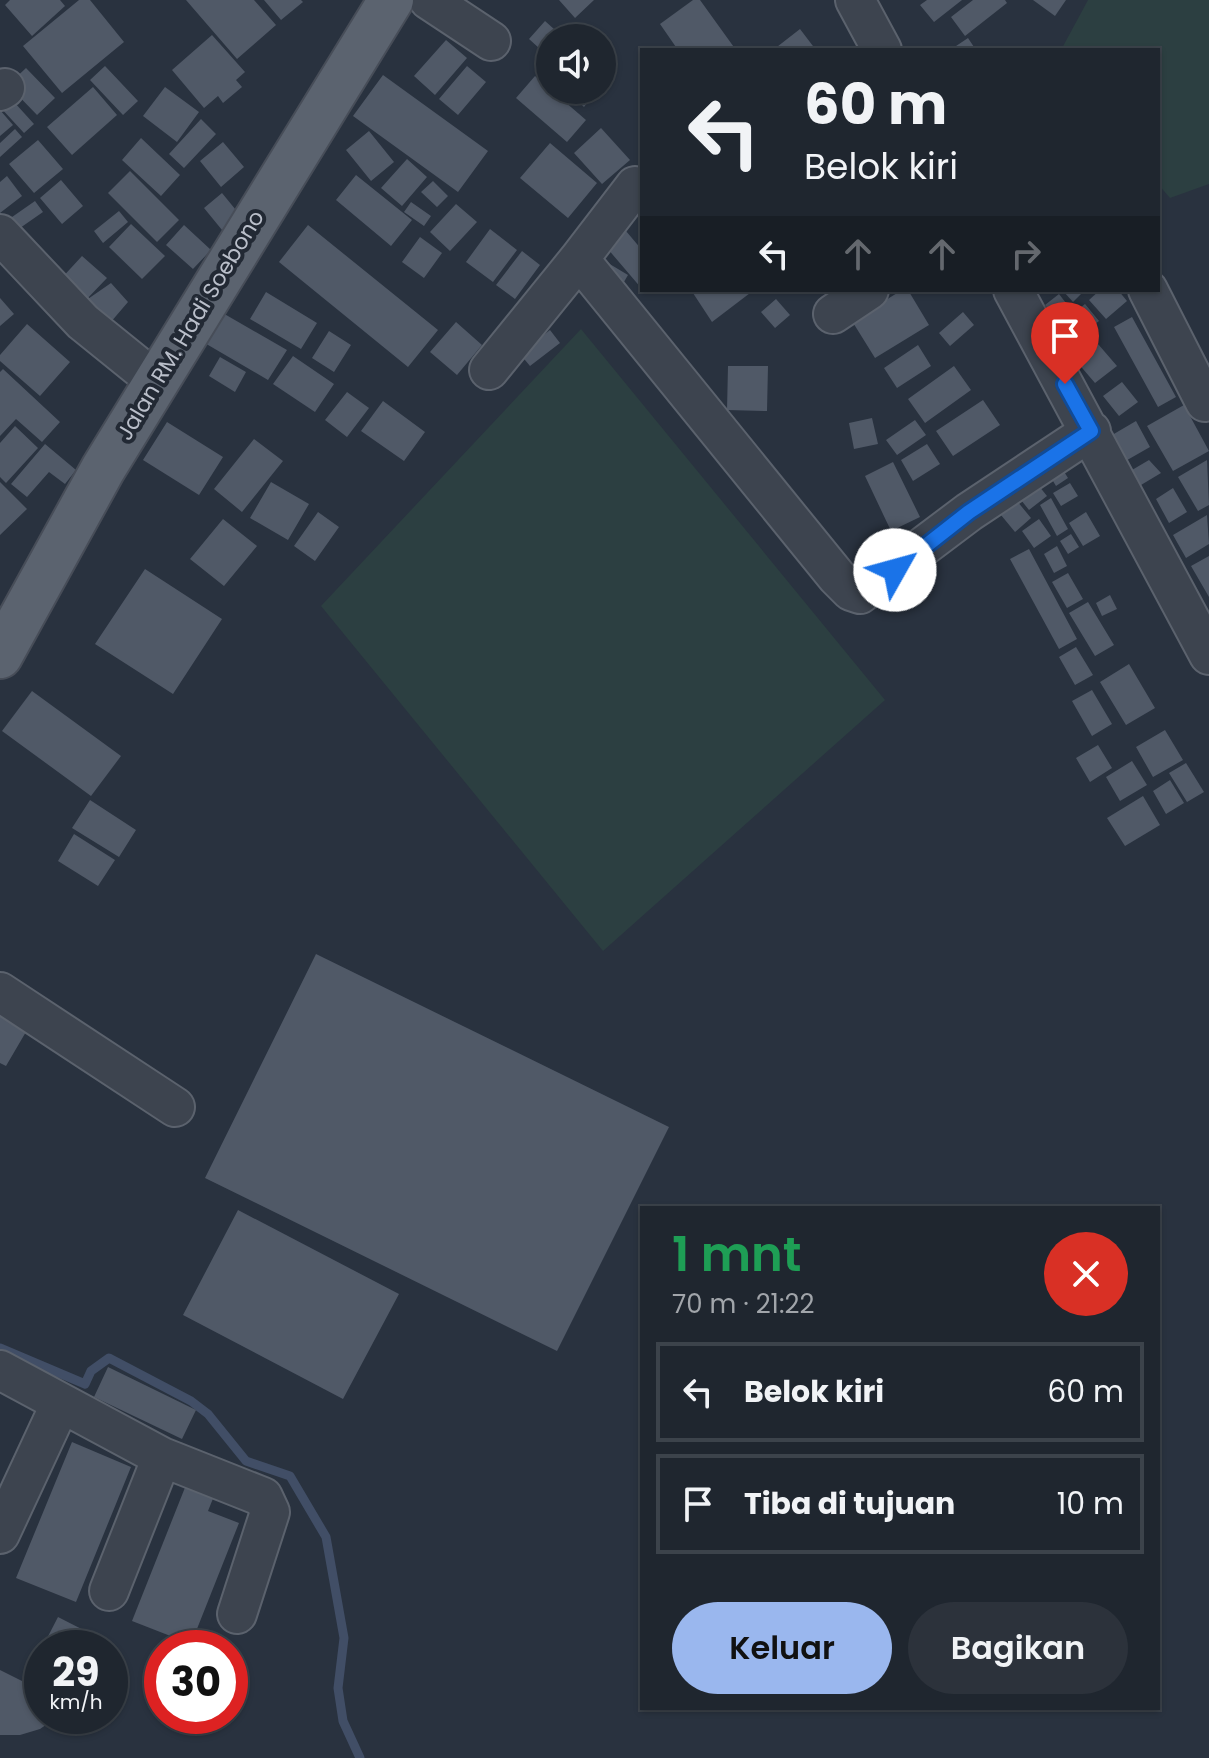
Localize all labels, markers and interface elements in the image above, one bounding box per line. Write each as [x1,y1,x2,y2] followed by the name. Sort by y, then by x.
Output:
[536,24,616,104] map controls
[536,24,616,104] button: sound
[804,65,947,144] text: 60 m
[672,80,776,184] icon: left
[804,141,958,192] text: Belok kiri
[109,204,272,446] street label: Jalan RM. Hadi Soebono
[752,232,796,276] icon: left
[836,232,880,276] icon: ahead
[920,232,964,276] icon: ahead
[1004,232,1048,276] icon: right
[1031,302,1099,384] pin
[1043,314,1087,358] icon: arrive
[853,528,937,612] position arrow
[672,1221,801,1288] text: 1 mnt
[1044,1232,1128,1316] button: close
[672,1286,814,1322] text: 70 m · 21:22
[676,1370,720,1414] icon: left
[744,1370,884,1413] text: Belok kiri
[1047,1370,1124,1413] text: 60 m
[676,1482,720,1526] icon: arrive
[744,1482,955,1525] text: Tiba di tujuan
[1057,1482,1124,1525] text: 10 m
[672,1602,892,1694] button: Keluar
[908,1602,1128,1694] button: Bagikan
[144,1630,248,1734] speed limit sign: 30
[52,1644,100,1700] text: 29
[49,1688,103,1716] text: km/h

